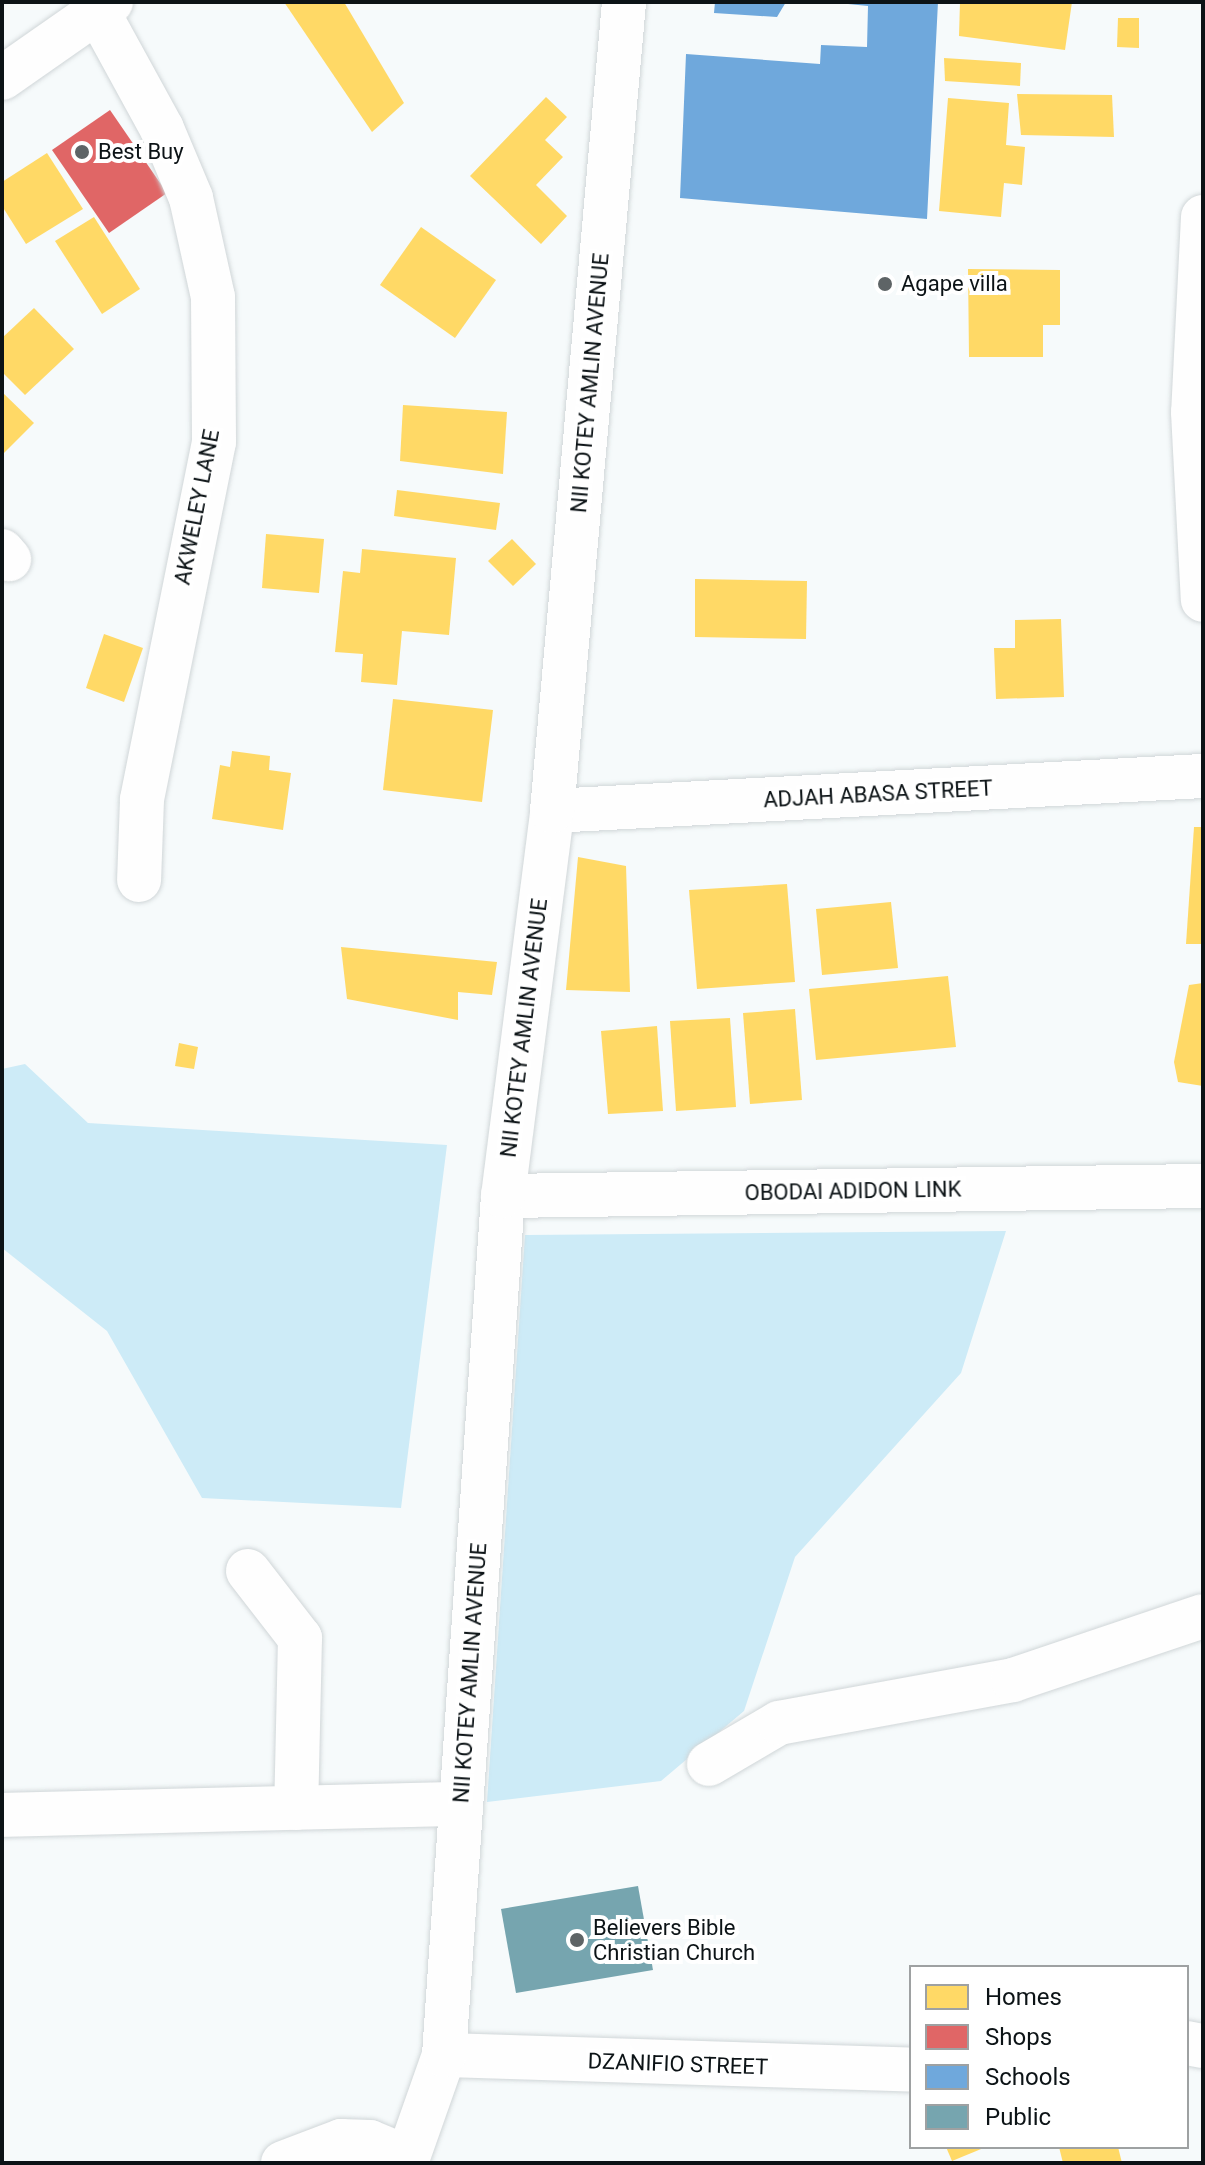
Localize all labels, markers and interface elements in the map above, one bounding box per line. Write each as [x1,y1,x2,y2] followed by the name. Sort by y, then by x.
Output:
[98,139,184,165] place label: Best Buy
[73,143,91,161] marker: Best Buy
[565,252,615,514] street label: NII KOTEY AMLIN AVENUE
[901,271,1008,297] place label: Agape villa
[876,275,894,293] marker: Agape villa
[169,427,225,587] street label: AKWELEY LANE
[763,775,993,813] street label: ADJAH ABASA STREET
[495,897,553,1159] street label: NII KOTEY AMLIN AVENUE
[744,1176,962,1206] street label: OBODAI ADIDON LINK
[448,1542,492,1804] street label: NII KOTEY AMLIN AVENUE
[593,1914,755,1966] place label: Believers Bible Christian Church
[568,1931,586,1949] marker: Believers Bible Christian Church
[909,1965,1189,2149] legend
[985,1983,1062,2011] text: Homes
[985,2023,1052,2051] text: Shops
[587,2048,769,2080] street label: DZANIFIO STREET
[985,2063,1071,2091] text: Schools
[985,2103,1051,2131] text: Public

